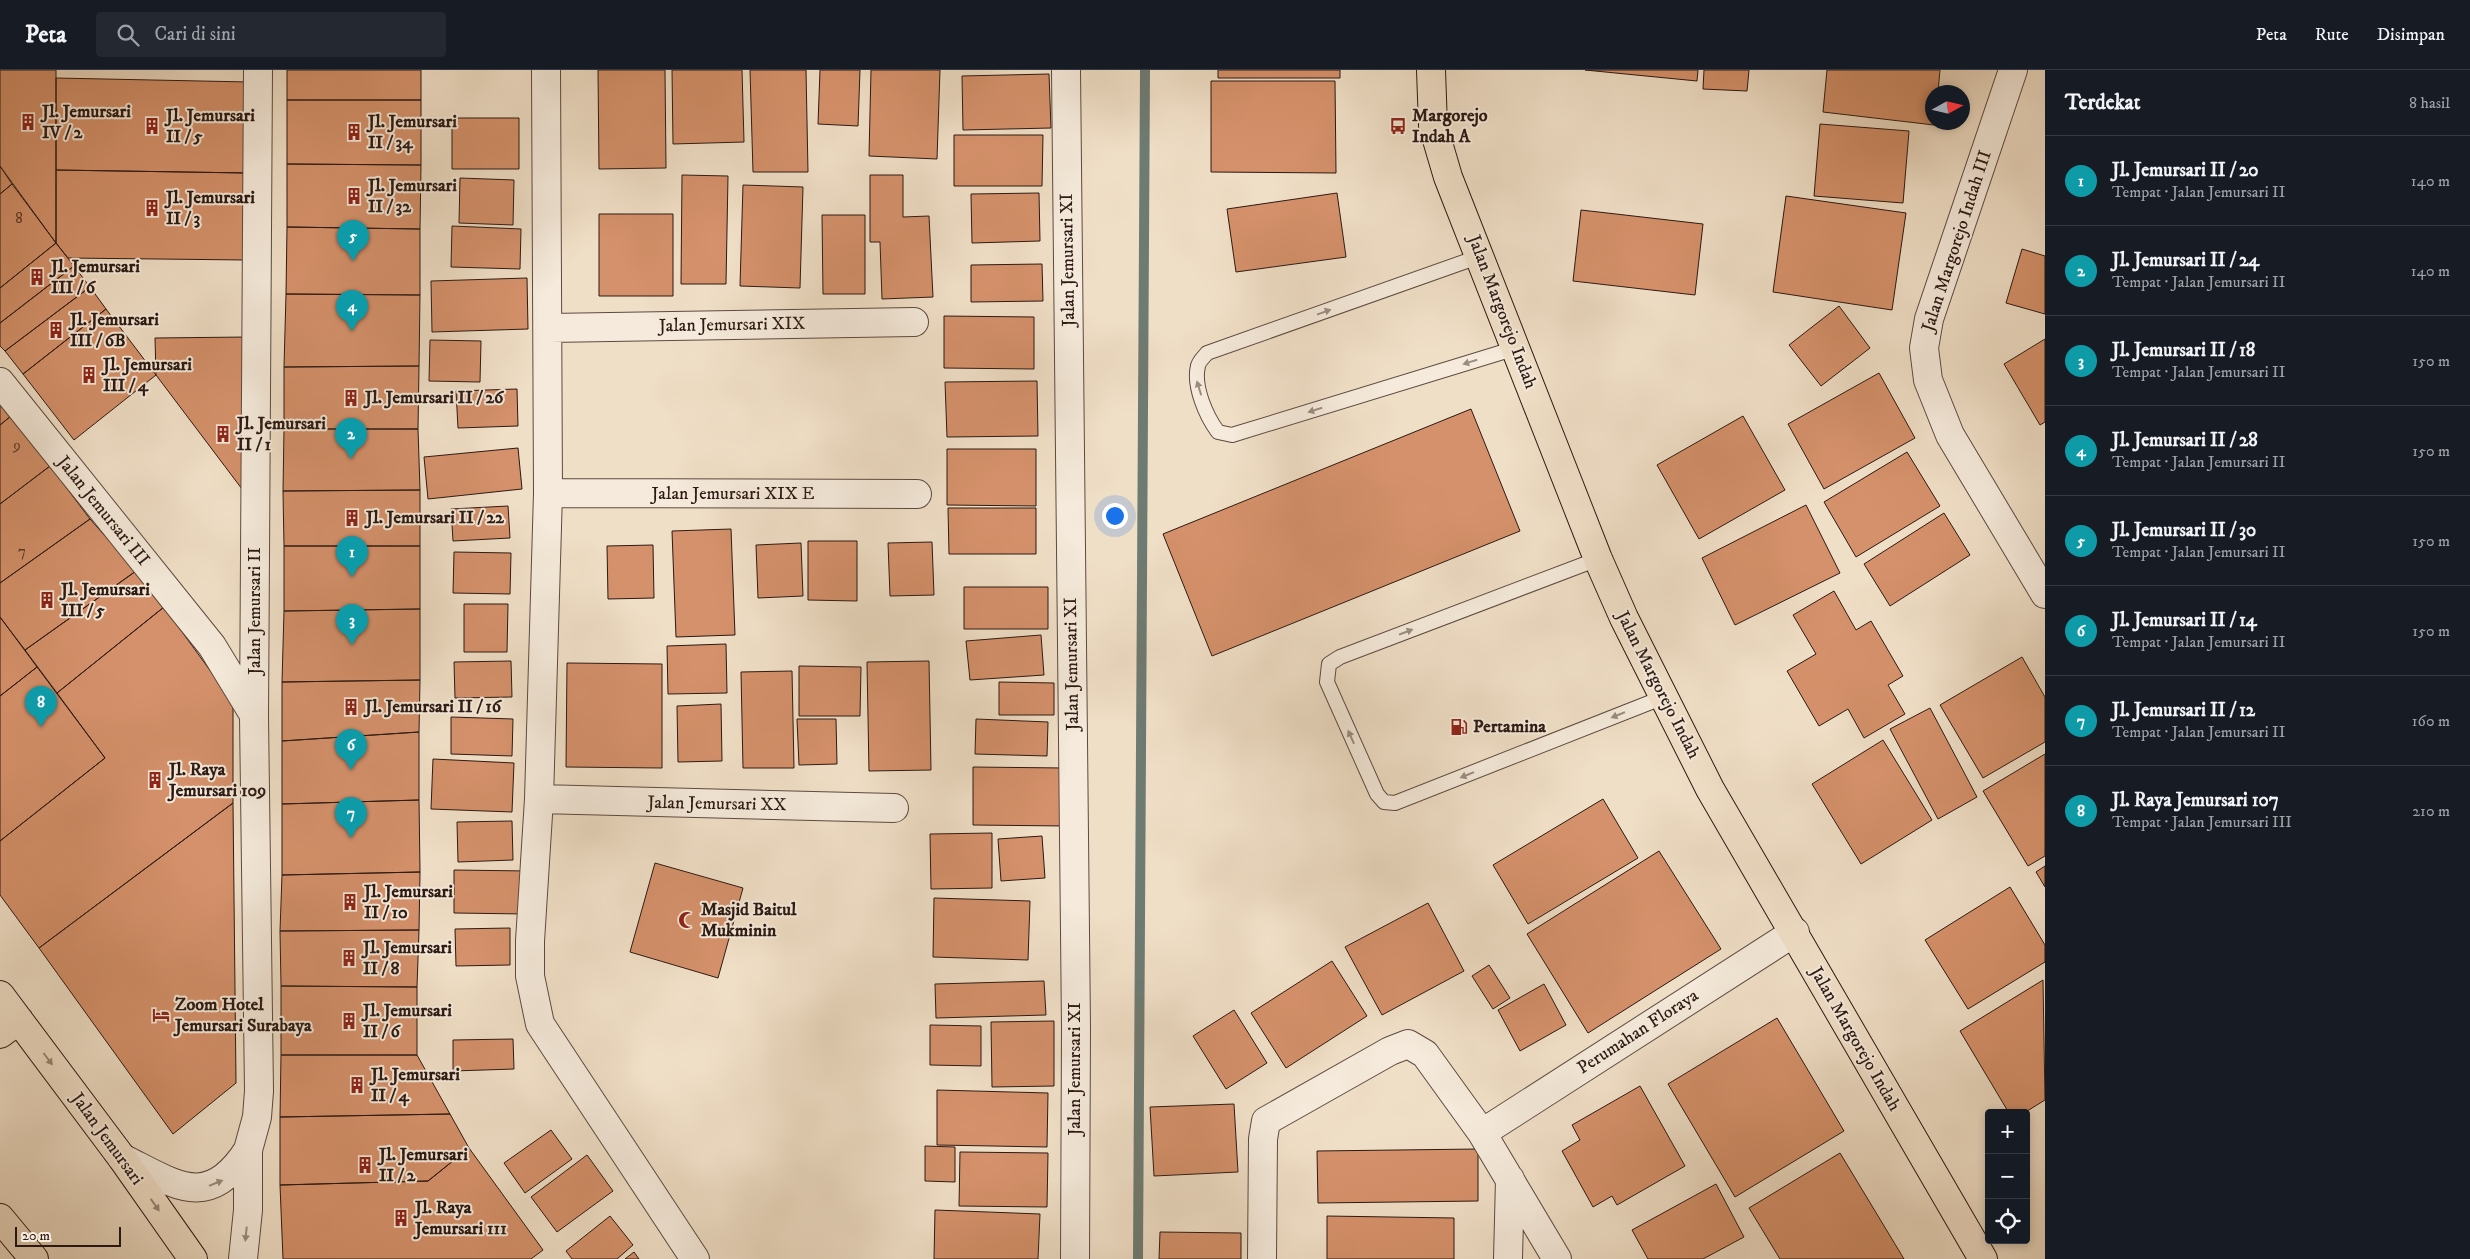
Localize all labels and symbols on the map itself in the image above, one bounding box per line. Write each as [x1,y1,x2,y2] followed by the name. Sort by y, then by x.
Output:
[1925,85,1970,130] north arrow
[40,101,131,144] place label: Jl. Jemursari IV / 2
[164,105,255,148] place label: Jl. Jemursari II / 5
[1412,105,1488,148] place label: Margorejo Indah A
[366,111,457,154] place label: Jl. Jemursari II / 34
[18,112,38,132] building icon: Jl. Jemursari IV / 2
[142,116,162,136] building icon: Jl. Jemursari II / 5
[1388,116,1408,136] bus stop icon: Margorejo Indah A
[344,122,364,142] building icon: Jl. Jemursari II / 34
[1917,148,1997,336] street label: Jalan Margorejo Indah III
[366,175,457,218] place label: Jl. Jemursari II / 32
[344,186,364,206] building icon: Jl. Jemursari II / 32
[164,187,255,230] place label: Jl. Jemursari II / 3
[1056,193,1080,329] street label: Jalan Jemursari XI
[142,198,162,218] building icon: Jl. Jemursari II / 3
[15,209,23,228] house number: 8
[337,220,369,261] pin: 5
[1462,230,1542,393] street label: Jalan Margorejo Indah
[49,256,140,299] place label: Jl. Jemursari III / 6
[27,267,47,287] building icon: Jl. Jemursari III / 6
[336,290,368,331] pin: 4
[1317,308,1332,315] one-way arrow
[68,309,159,352] place label: Jl. Jemursari III / 6B
[657,313,805,337] street label: Jalan Jemursari XIX
[46,320,66,340] building icon: Jl. Jemursari III / 6B
[101,354,192,397] place label: Jl. Jemursari III / 4
[1462,358,1477,366] one-way arrow
[79,365,99,385] building icon: Jl. Jemursari III / 4
[1195,380,1203,395] one-way arrow
[363,387,505,409] place label: Jl. Jemursari II / 26
[341,388,361,408] building icon: Jl. Jemursari II / 26
[1307,407,1322,414] one-way arrow
[235,413,326,456] place label: Jl. Jemursari II / 1
[335,418,367,459] pin: 2
[213,424,233,444] building icon: Jl. Jemursari II / 1
[12,436,21,455] house number: 9
[51,450,154,570] street label: Jalan Jemursari III
[650,483,815,505] street label: Jalan Jemursari XIX E
[1102,503,1128,529] your location
[364,507,505,529] place label: Jl. Jemursari II / 22
[342,508,362,528] building icon: Jl. Jemursari II / 22
[336,536,368,577] pin: 1
[18,542,26,561] house number: 7
[244,547,266,677] street label: Jalan Jemursari II
[59,579,150,622] place label: Jl. Jemursari III / 5
[37,590,57,610] building icon: Jl. Jemursari III / 5
[1060,597,1084,733] street label: Jalan Jemursari XI
[336,604,368,645] pin: 3
[1610,606,1705,763] street label: Jalan Margorejo Indah
[1399,628,1414,635] one-way arrow
[25,686,57,727] pin: 8
[363,696,503,718] place label: Jl. Jemursari II / 16
[341,697,361,717] building icon: Jl. Jemursari II / 16
[1611,712,1626,719] one-way arrow
[1473,716,1546,738] place label: Pertamina
[1449,717,1469,737] fuel station icon: Pertamina
[335,729,367,770] pin: 6
[1347,730,1355,744] one-way arrow
[167,759,266,802] place label: Jl. Raya Jemursari 109
[145,770,165,790] building icon: Jl. Raya Jemursari 109
[1460,771,1475,779] one-way arrow
[645,792,787,816] street label: Jalan Jemursari XX
[335,797,367,838] pin: 7
[362,881,453,924] place label: Jl. Jemursari II / 10
[340,892,360,912] building icon: Jl. Jemursari II / 10
[701,899,797,942] place label: Masjid Baitul Mukminin
[677,910,697,930] mosque icon: Masjid Baitul Mukminin
[361,937,452,980] place label: Jl. Jemursari II / 8
[339,948,359,968] building icon: Jl. Jemursari II / 8
[1804,961,1906,1116] street label: Jalan Margorejo Indah
[1573,984,1703,1079] street label: Perumahan Floraya
[173,994,312,1037] place label: Zoom Hotel Jemursari Surabaya
[361,1000,452,1043] place label: Jl. Jemursari II / 6
[1064,1002,1086,1138] street label: Jalan Jemursari XI
[151,1005,171,1025] hotel icon: Zoom Hotel Jemursari Surabaya
[339,1011,359,1031] building icon: Jl. Jemursari II / 6
[43,1052,54,1065] one-way arrow
[369,1064,460,1107] place label: Jl. Jemursari II / 4
[347,1075,367,1095] building icon: Jl. Jemursari II / 4
[65,1087,148,1190] street label: Jalan Jemursari
[377,1144,468,1187] place label: Jl. Jemursari II / 2
[355,1155,375,1175] building icon: Jl. Jemursari II / 2
[208,1179,223,1187] one-way arrow
[413,1197,507,1240] place label: Jl. Raya Jemursari 111
[150,1198,160,1211] one-way arrow
[391,1208,411,1228] building icon: Jl. Raya Jemursari 111
[15,1224,121,1247] scale bar
[242,1226,250,1242] one-way arrow

